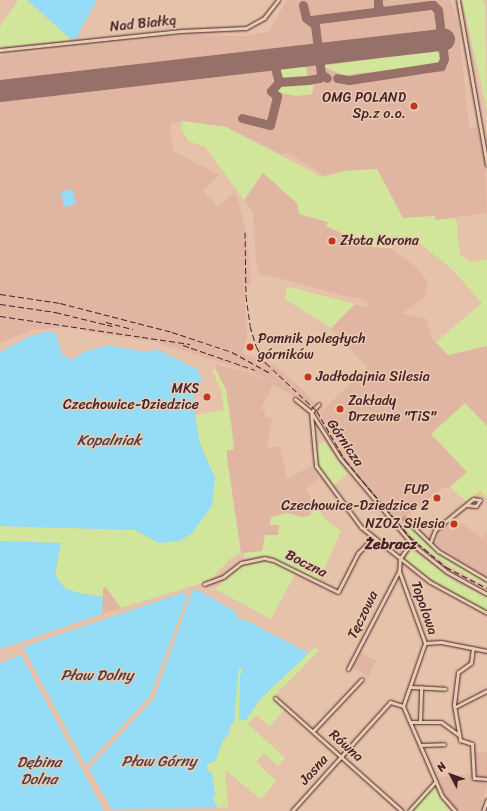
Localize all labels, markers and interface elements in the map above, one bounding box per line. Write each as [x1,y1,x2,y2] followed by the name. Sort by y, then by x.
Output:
[109,12,177,36] street label: Nad Białką
[322,90,406,122] place label: OMG POLAND Sp.z o.o.
[409,101,419,111] marker: OMG POLAND Sp.z o.o.
[340,233,420,249] place label: Złota Korona
[327,236,337,246] marker: Złota Korona
[258,331,366,364] place label: Pomnik poległych górników
[245,342,255,352] marker: Pomnik poległych górników
[316,369,430,385] place label: Jadłodajnia Silesia
[303,372,313,382] marker: Jadłodajnia Silesia
[63,381,199,414] place label: MKS Czechowice-Dziedzice
[202,392,212,402] marker: MKS Czechowice-Dziedzice
[348,393,436,426] place label: Zakłady Drzewne "TiS"
[335,404,345,414] marker: Zakłady Drzewne "TiS"
[323,416,367,470] street label: Górnicza
[77,432,141,450] water label: Kopalniak
[281,482,429,514] place label: FUP Czechowice-Dziedzice 2
[432,493,442,503] marker: FUP Czechowice-Dziedzice 2
[365,516,445,532] place label: NZOZ Silesia
[448,518,460,530] marker: NZOZ Silesia
[365,536,417,554] district label: Żebracz
[282,546,330,582] street label: Boczna
[407,579,441,637] street label: Topolowa
[344,588,382,642] street label: Tęczowa
[61,667,133,685] water label: Pław Dolny
[326,726,366,766] street label: Równa
[296,752,332,788] street label: Jasna
[17,753,61,788] water label: Dębina Dolna
[122,753,196,771] water label: Pław Górny
[431,755,471,795] north arrow
[432,758,451,776] text: N

